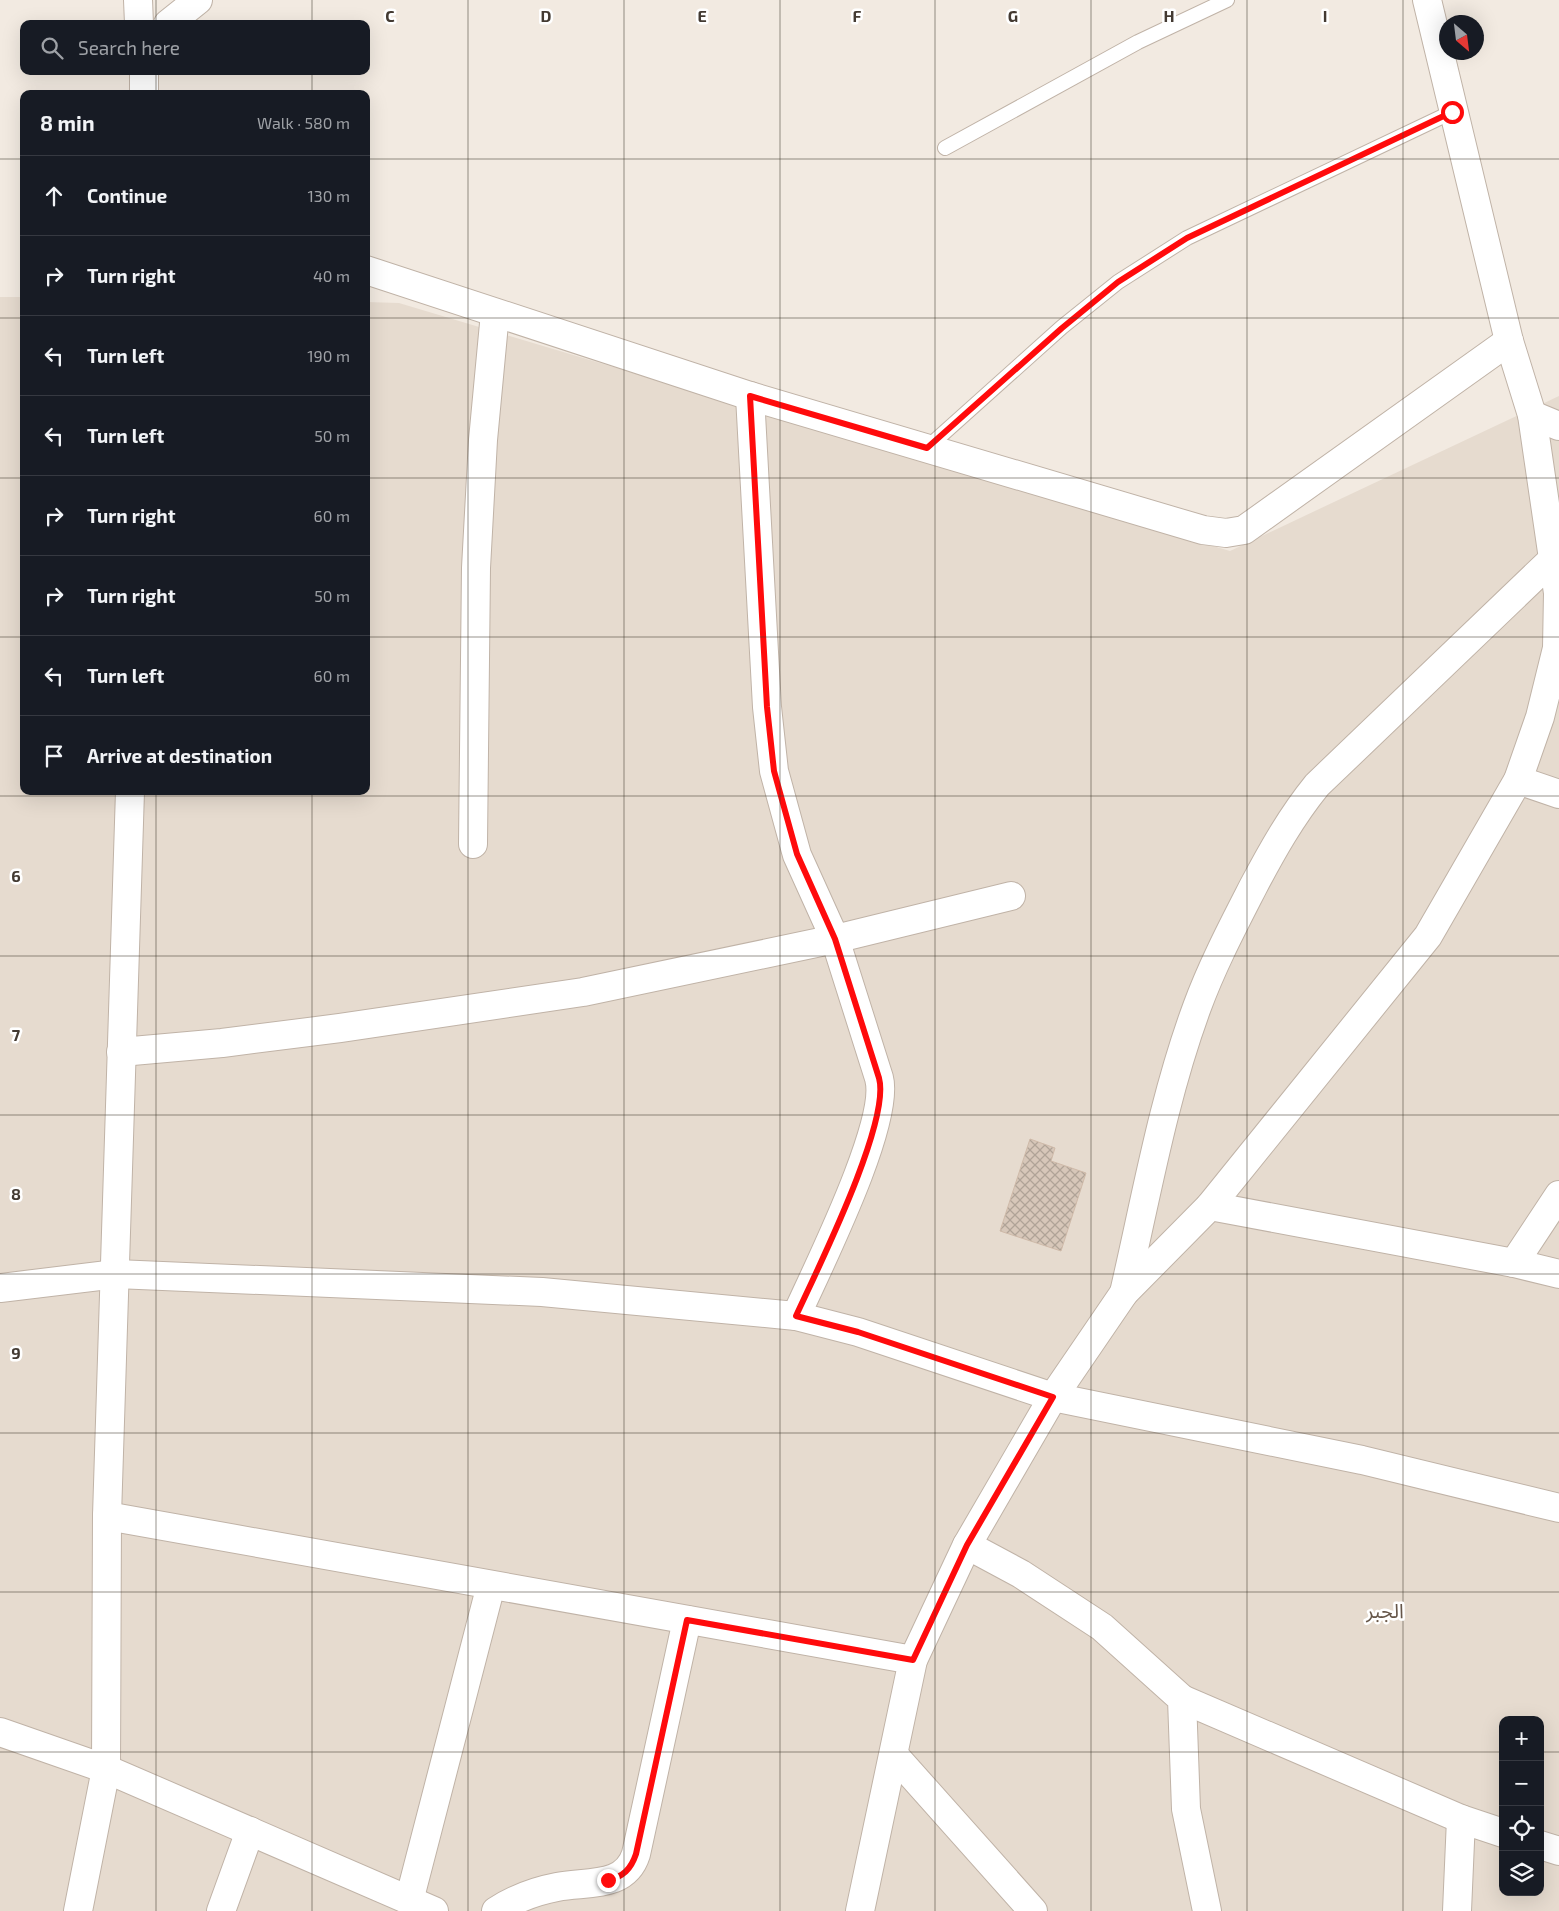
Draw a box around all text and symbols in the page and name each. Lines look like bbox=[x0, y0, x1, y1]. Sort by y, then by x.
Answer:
text: C bbox=[385, 6, 395, 25]
text: D bbox=[541, 6, 552, 25]
text: E bbox=[697, 6, 707, 25]
text: F bbox=[853, 6, 862, 25]
text: G bbox=[1008, 6, 1018, 25]
text: H bbox=[1163, 6, 1175, 25]
text: I bbox=[1323, 6, 1327, 25]
north arrow bbox=[1439, 15, 1484, 60]
search box bbox=[20, 20, 370, 75]
icon: search bbox=[38, 34, 66, 62]
text: Search here bbox=[78, 36, 180, 59]
route start bbox=[1441, 101, 1464, 124]
text: 8 min bbox=[40, 110, 95, 135]
text: Walk · 580 m bbox=[257, 113, 350, 132]
icon: ahead bbox=[40, 182, 68, 210]
text: Continue bbox=[87, 184, 167, 207]
text: 130 m bbox=[308, 186, 350, 205]
icon: right bbox=[40, 262, 68, 290]
text: Turn right bbox=[87, 264, 175, 287]
text: 40 m bbox=[313, 266, 350, 285]
icon: left bbox=[40, 342, 68, 370]
text: Turn left bbox=[87, 344, 164, 367]
text: 190 m bbox=[307, 346, 350, 365]
icon: left bbox=[40, 422, 68, 450]
text: Turn left bbox=[87, 424, 164, 447]
text: 50 m bbox=[314, 426, 350, 445]
icon: right bbox=[40, 502, 68, 530]
text: Turn right bbox=[87, 504, 175, 527]
text: 60 m bbox=[314, 506, 350, 525]
icon: right bbox=[40, 582, 68, 610]
text: Turn right bbox=[87, 584, 175, 607]
text: 50 m bbox=[314, 586, 350, 605]
icon: left bbox=[40, 662, 68, 690]
text: Turn left bbox=[87, 664, 164, 687]
text: 60 m bbox=[314, 666, 350, 685]
icon: arrive bbox=[40, 742, 68, 770]
text: Arrive at destination bbox=[87, 744, 272, 767]
text: 6 bbox=[11, 866, 21, 885]
text: 7 bbox=[12, 1025, 21, 1044]
text: 8 bbox=[11, 1184, 21, 1203]
text: 9 bbox=[11, 1343, 21, 1362]
district label: الجبر bbox=[1365, 1598, 1404, 1623]
map controls bbox=[1499, 1716, 1544, 1896]
button: + bbox=[1499, 1716, 1544, 1761]
button: − bbox=[1499, 1761, 1544, 1806]
button: locate bbox=[1499, 1806, 1544, 1851]
button: layers bbox=[1499, 1851, 1544, 1896]
route end bbox=[597, 1869, 620, 1892]

